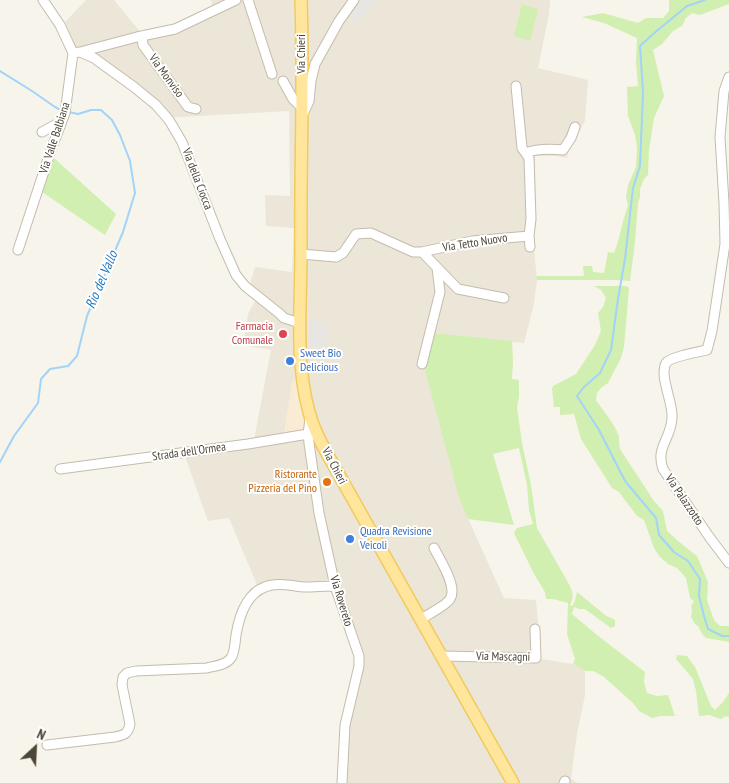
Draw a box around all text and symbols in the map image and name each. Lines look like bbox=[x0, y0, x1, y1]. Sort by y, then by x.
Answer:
street label: Via Chieri bbox=[295, 34, 309, 74]
street label: Via Monviso bbox=[145, 52, 187, 100]
street label: Via Valle Balbiana bbox=[37, 100, 73, 176]
street label: Via della Ciocca bbox=[179, 146, 215, 212]
street label: Via Tetto Nuovo bbox=[442, 231, 508, 255]
water label: Rio del Vallo bbox=[82, 249, 122, 311]
place label: Farmacia Comunale bbox=[232, 320, 273, 348]
marker: Farmacia Comunale bbox=[277, 328, 289, 340]
place label: Sweet Bio Delicious bbox=[300, 347, 341, 375]
marker: Sweet Bio Delicious bbox=[284, 355, 296, 367]
street label: Strada dell'Ormea bbox=[151, 440, 227, 464]
street label: Via Chieri bbox=[318, 445, 350, 487]
place label: Ristorante Pizzeria del Pino bbox=[248, 468, 317, 496]
street label: Via Palazzotto bbox=[662, 472, 706, 528]
marker: Ristorante Pizzeria del Pino bbox=[321, 476, 333, 488]
place label: Quadra Revisione Veicoli bbox=[360, 525, 432, 553]
marker: Quadra Revisione Veicoli bbox=[344, 533, 356, 545]
street label: Via Rovereto bbox=[326, 574, 356, 628]
street label: Via Mascagni bbox=[476, 649, 530, 665]
north arrow bbox=[10, 723, 60, 773]
text: N bbox=[34, 725, 49, 744]

